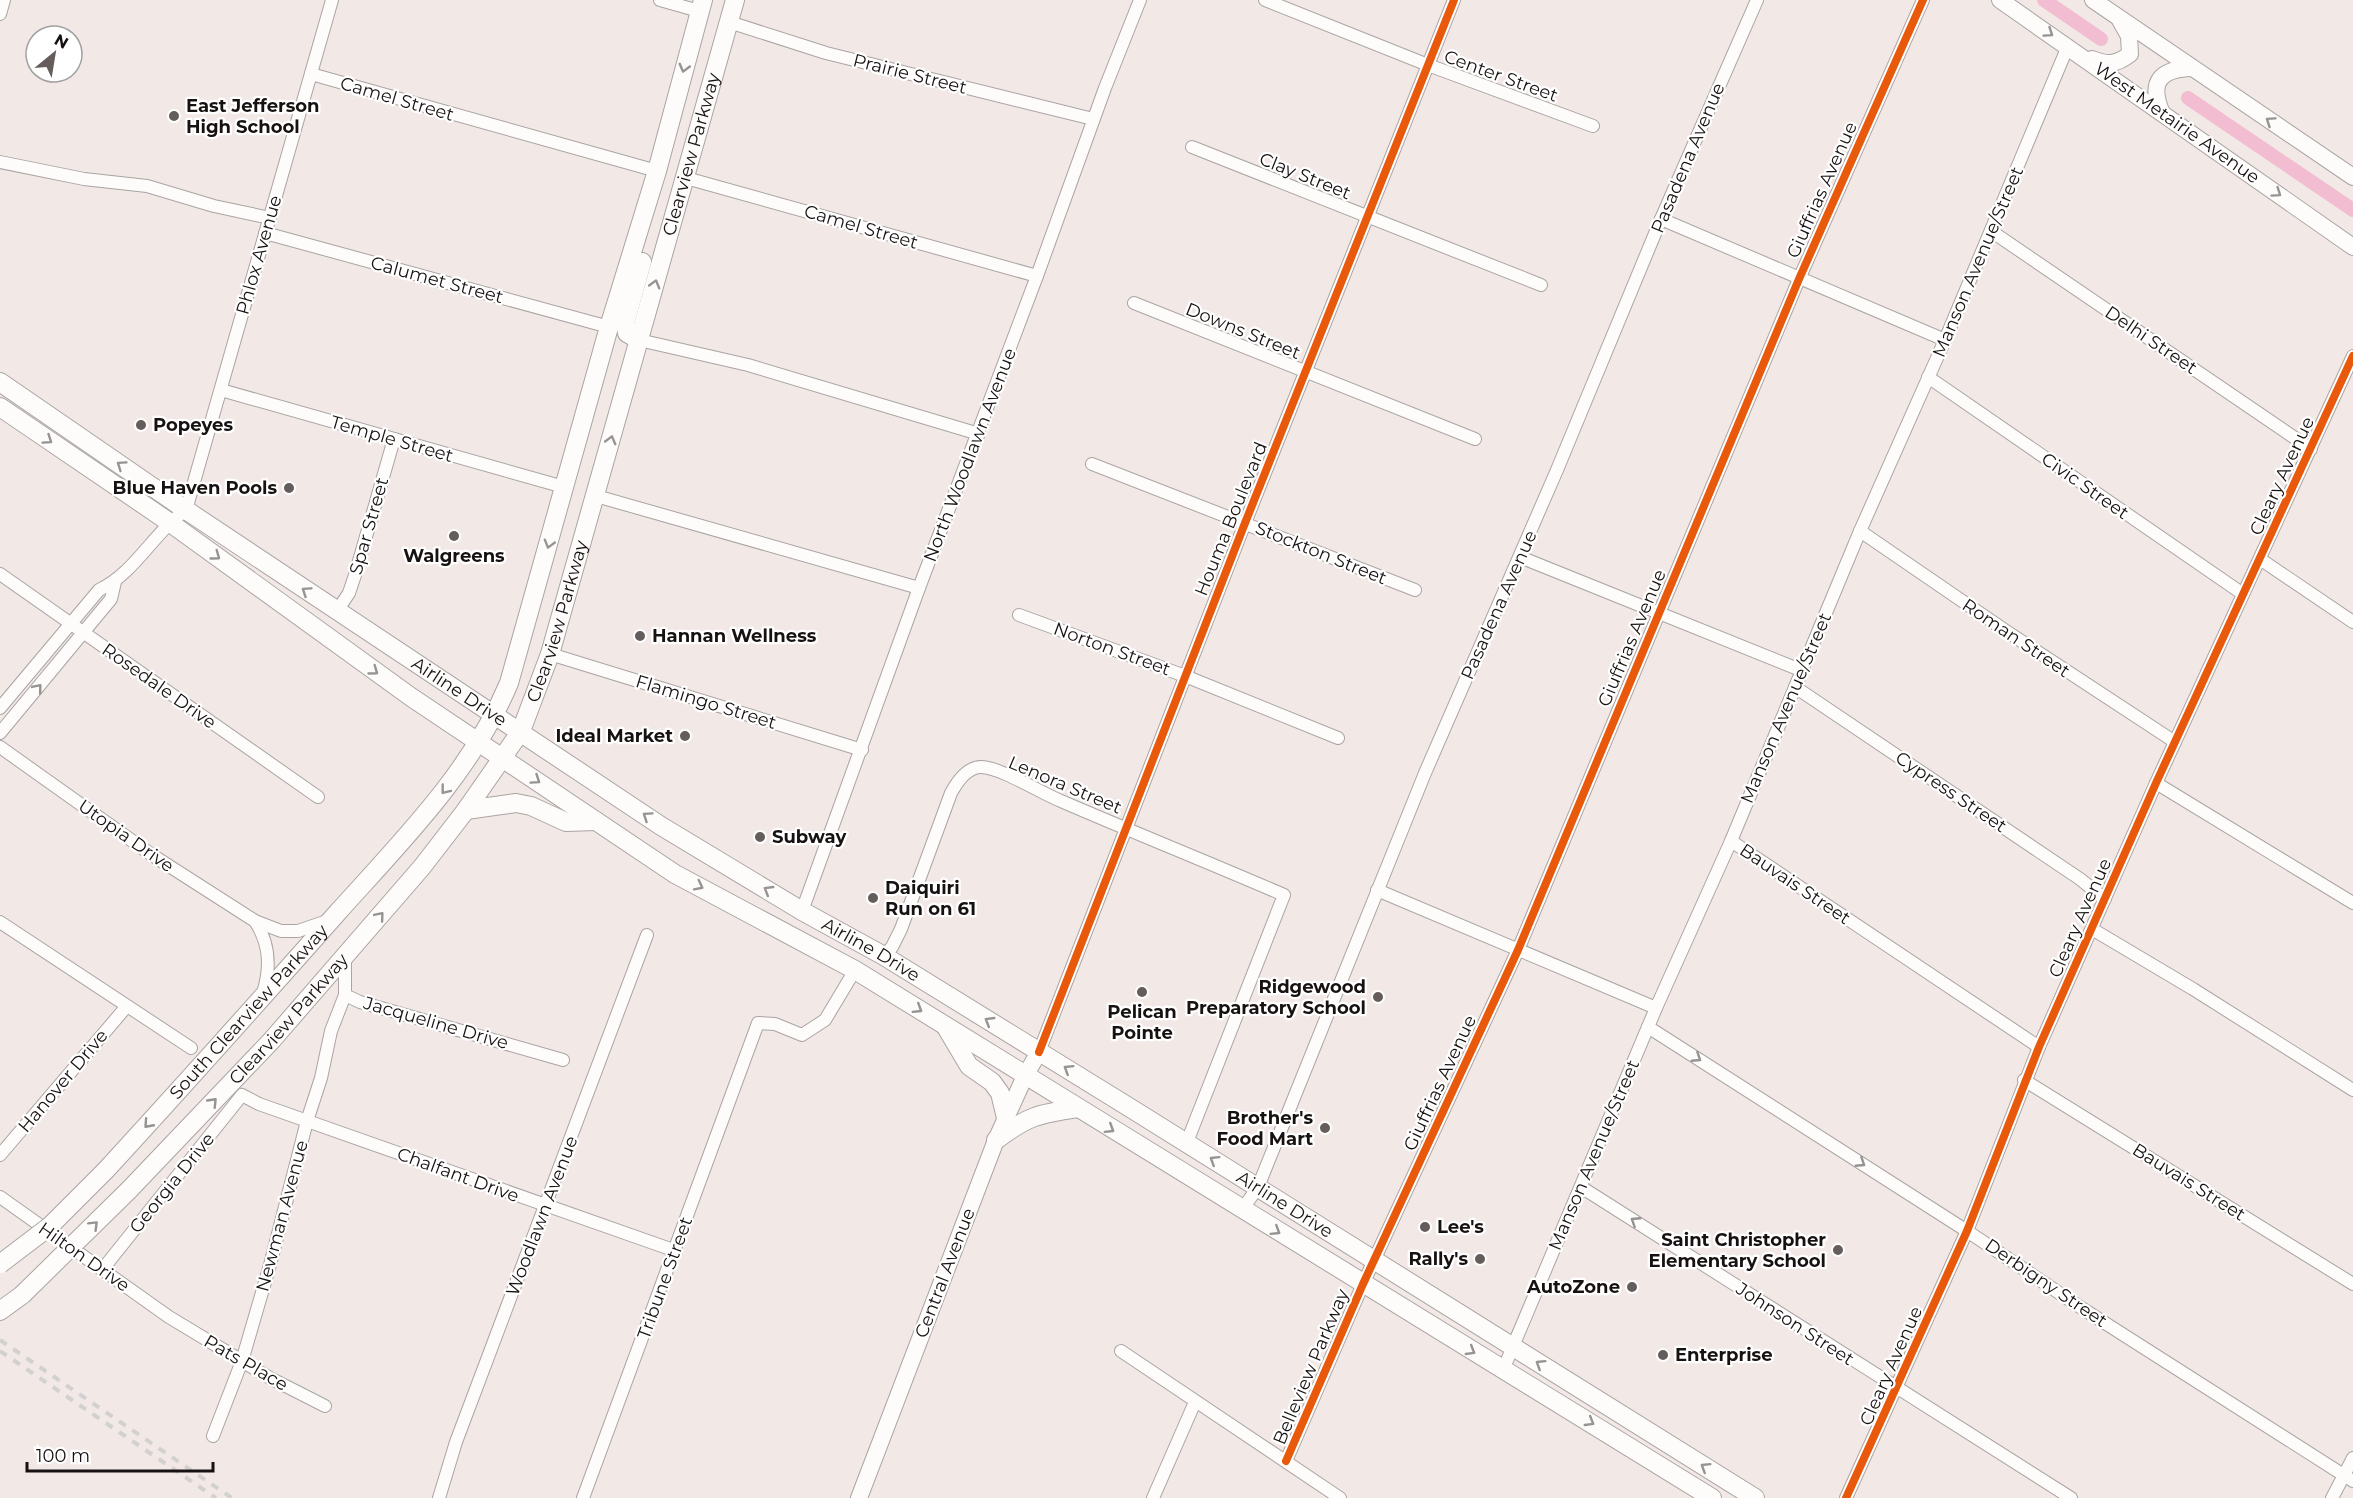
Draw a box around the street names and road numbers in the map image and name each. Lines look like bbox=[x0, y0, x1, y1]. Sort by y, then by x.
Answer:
street label: Center Street bbox=[1441, 45, 1561, 107]
street label: Prairie Street bbox=[851, 49, 969, 99]
street label: West Metairie Avenue bbox=[2090, 58, 2264, 188]
street label: Clearview Parkway bbox=[658, 70, 725, 238]
street label: Camel Street bbox=[338, 72, 456, 126]
street label: Pasadena Avenue bbox=[1646, 79, 1730, 236]
street label: Giuffrias Avenue bbox=[1782, 118, 1862, 262]
street label: Clay Street bbox=[1256, 148, 1354, 204]
street label: Manson Avenue/Street bbox=[1928, 163, 2028, 361]
street label: Phlox Avenue bbox=[231, 193, 287, 317]
street label: Camel Street bbox=[802, 200, 920, 254]
street label: Calumet Street bbox=[368, 252, 506, 308]
street label: Downs Street bbox=[1182, 298, 1304, 364]
street label: Delhi Street bbox=[2101, 301, 2201, 379]
street label: North Woodlawn Avenue bbox=[919, 345, 1021, 565]
street label: Temple Street bbox=[328, 411, 456, 467]
street label: Cleary Avenue bbox=[2245, 413, 2319, 539]
street label: Houma Boulevard bbox=[1190, 439, 1272, 599]
street label: Civic Street bbox=[2037, 448, 2133, 524]
street label: Spar Street bbox=[345, 475, 393, 577]
street label: Stockton Street bbox=[1252, 517, 1390, 589]
street label: Pasadena Avenue bbox=[1456, 527, 1542, 683]
street label: Clearview Parkway bbox=[522, 538, 593, 706]
street label: Giuffrias Avenue bbox=[1593, 566, 1671, 710]
street label: Roman Street bbox=[1958, 594, 2074, 682]
street label: Manson Avenue/Street bbox=[1736, 609, 1836, 807]
street label: Norton Street bbox=[1050, 618, 1174, 680]
street label: Rosedale Drive bbox=[98, 638, 220, 734]
street label: Airline Drive bbox=[408, 652, 511, 731]
street label: Flamingo Street bbox=[633, 670, 779, 734]
street label: Cypress Street bbox=[1891, 747, 2011, 837]
street label: Lenora Street bbox=[1005, 751, 1125, 819]
street label: Utopia Drive bbox=[74, 795, 178, 877]
street label: Bauvais Street bbox=[1735, 839, 1855, 929]
street label: Cleary Avenue bbox=[2044, 855, 2116, 981]
street label: Airline Drive bbox=[818, 913, 924, 987]
street label: South Clearview Parkway bbox=[165, 920, 333, 1104]
street label: Clearview Parkway bbox=[224, 949, 352, 1089]
street label: Jacqueline Drive bbox=[360, 992, 511, 1054]
street label: Giuffrias Avenue bbox=[1399, 1012, 1481, 1154]
street label: Hanover Drive bbox=[13, 1025, 113, 1137]
street label: Manson Avenue/Street bbox=[1544, 1056, 1644, 1254]
street label: Georgia Drive bbox=[125, 1128, 219, 1238]
street label: Woodlawn Avenue bbox=[501, 1133, 583, 1299]
street label: Newman Avenue bbox=[251, 1138, 313, 1294]
street label: Bauvais Street bbox=[2128, 1138, 2250, 1226]
street label: Chalfant Drive bbox=[394, 1143, 522, 1207]
street label: Airline Drive bbox=[1233, 1166, 1337, 1243]
street label: Central Avenue bbox=[910, 1205, 980, 1341]
street label: Tribune Street bbox=[633, 1214, 697, 1342]
street label: Hilton Drive bbox=[34, 1217, 134, 1297]
street label: Derbigny Street bbox=[1981, 1234, 2111, 1332]
street label: Johnson Street bbox=[1731, 1277, 1858, 1370]
street label: Belleview Parkway bbox=[1268, 1286, 1354, 1448]
street label: Cleary Avenue bbox=[1855, 1303, 1927, 1429]
street label: Pats Place bbox=[200, 1330, 292, 1396]

